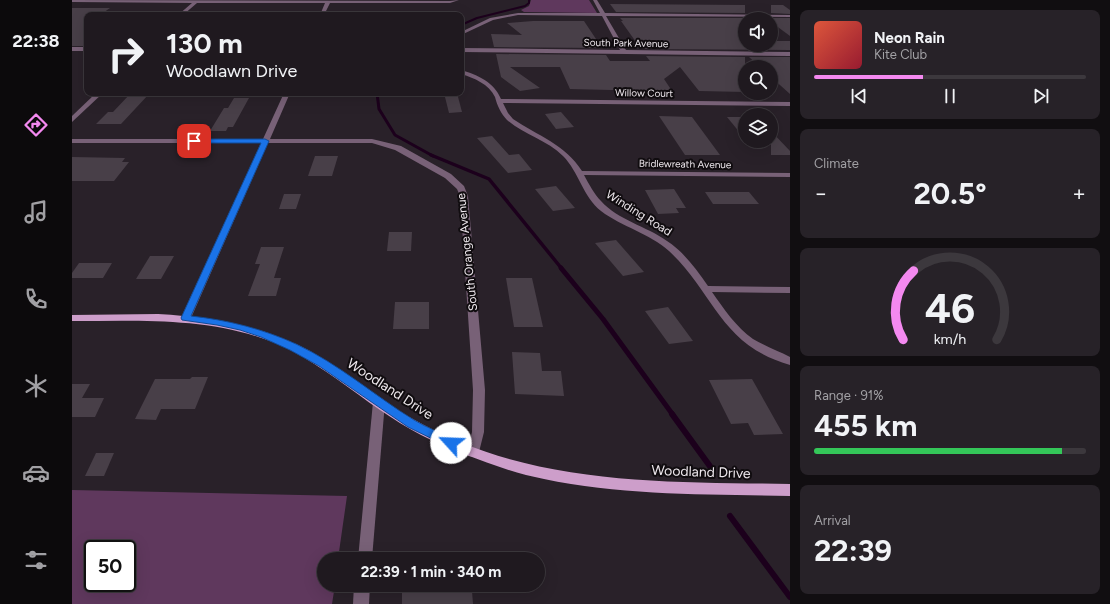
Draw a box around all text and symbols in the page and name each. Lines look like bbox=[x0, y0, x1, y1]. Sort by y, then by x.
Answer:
map controls bbox=[738, 12, 778, 148]
button: sound bbox=[738, 12, 778, 52]
text: 130 m bbox=[166, 26, 243, 60]
icon: right bbox=[100, 28, 152, 80]
text: Neon Rain bbox=[874, 29, 945, 47]
text: 22:38 bbox=[12, 30, 60, 52]
street label: South Park Avenue bbox=[584, 36, 669, 50]
text: Kite Club bbox=[874, 47, 927, 62]
text: Woodlawn Drive bbox=[166, 60, 297, 82]
button: search bbox=[738, 60, 778, 100]
icon: previous bbox=[848, 85, 870, 107]
icon: pause bbox=[939, 85, 961, 107]
icon: next bbox=[1030, 85, 1052, 107]
street label: Willow Court bbox=[615, 86, 673, 100]
button: layers bbox=[738, 108, 778, 148]
icon: directions bbox=[22, 111, 50, 139]
pin bbox=[177, 124, 211, 158]
icon: arrive bbox=[183, 130, 205, 152]
text: Climate bbox=[814, 156, 859, 171]
street label: Bridlewreath Avenue bbox=[639, 157, 732, 171]
text: 20.5° bbox=[913, 175, 987, 212]
text: − bbox=[814, 180, 828, 207]
text: + bbox=[1072, 180, 1086, 207]
street label: Winding Road bbox=[603, 187, 675, 239]
street label: South Orange Avenue bbox=[454, 192, 480, 312]
icon: music bbox=[22, 198, 50, 226]
text: 46 bbox=[925, 283, 975, 333]
icon: phone bbox=[22, 285, 50, 313]
text: km/h bbox=[934, 330, 966, 348]
street label: Woodland Drive bbox=[344, 355, 437, 423]
icon: climate bbox=[22, 372, 50, 400]
text: Range · 91% bbox=[814, 388, 883, 403]
text: 455 km bbox=[814, 407, 917, 444]
position arrow bbox=[430, 422, 472, 464]
icon: car bbox=[22, 459, 50, 487]
street label: Woodland Drive bbox=[651, 462, 751, 482]
text: Arrival bbox=[814, 513, 851, 528]
text: 22:39 bbox=[814, 532, 892, 569]
speed limit sign: 50 bbox=[84, 540, 136, 592]
icon: filters bbox=[22, 546, 50, 574]
text: 22:39 · 1 min · 340 m bbox=[361, 563, 501, 581]

